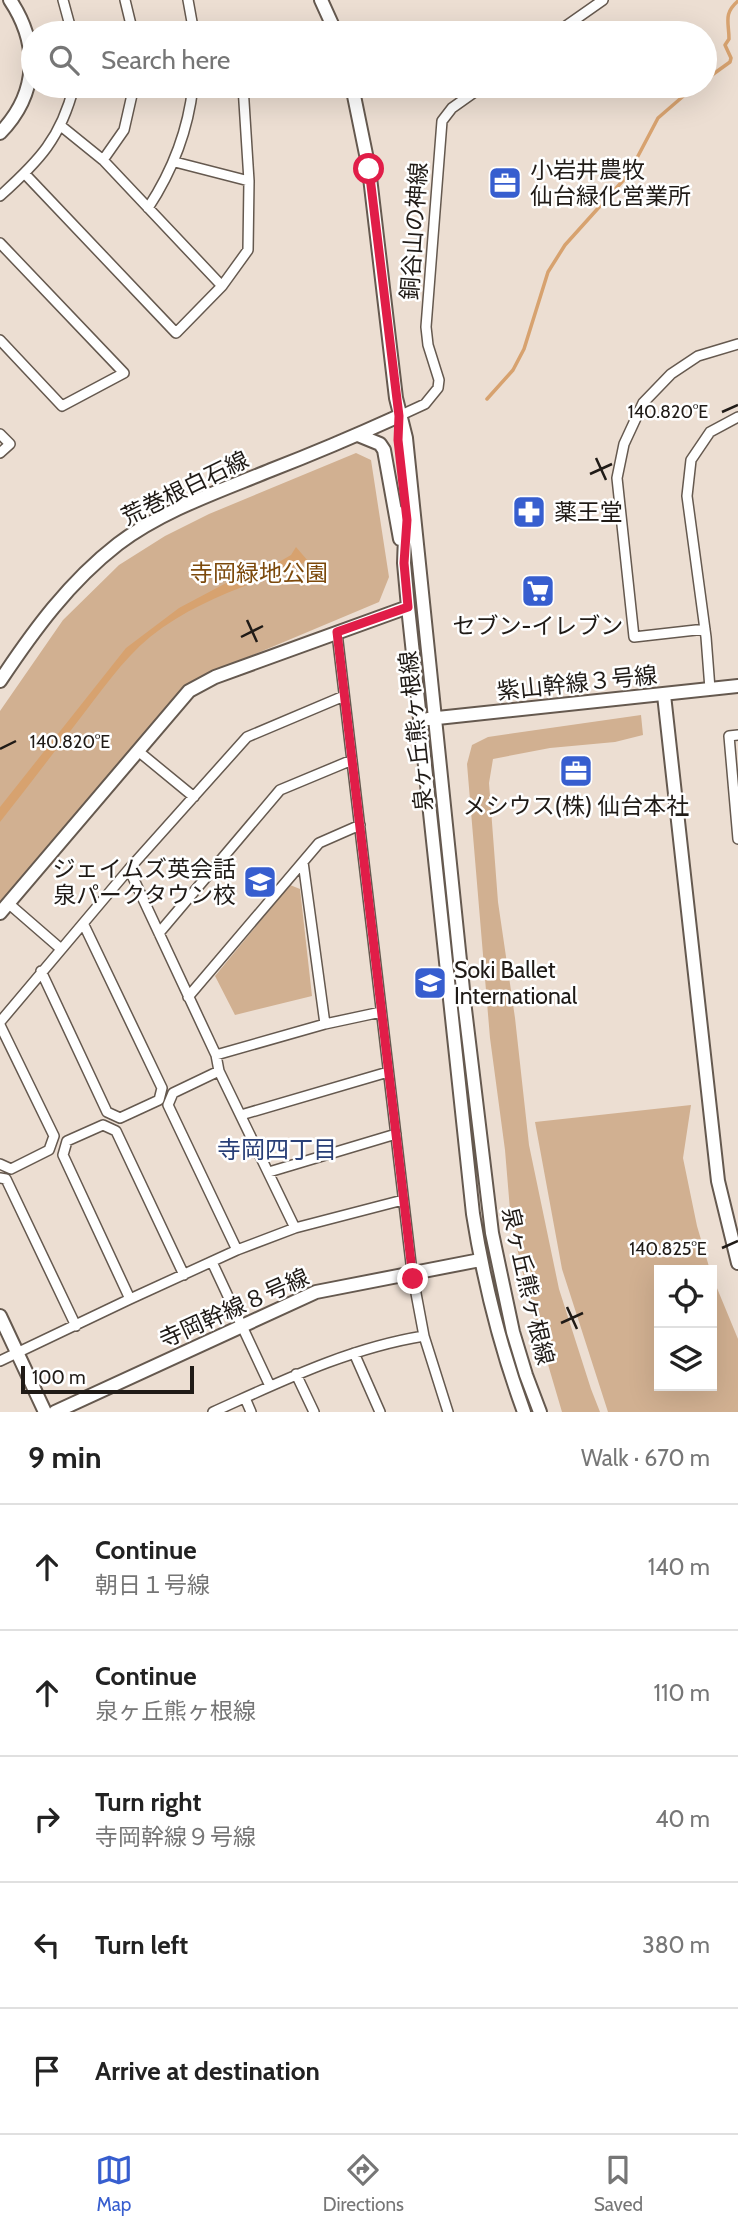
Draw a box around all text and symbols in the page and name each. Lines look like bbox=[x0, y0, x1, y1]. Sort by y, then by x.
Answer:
search box bbox=[21, 21, 717, 98]
icon: search bbox=[45, 41, 83, 79]
text: Search here bbox=[101, 44, 230, 76]
route start bbox=[353, 153, 384, 184]
place label: 小岩井農牧 仙台緑化営業所 bbox=[530, 156, 691, 210]
street label: 銅谷山の神線 bbox=[395, 161, 433, 301]
office icon: 小岩井農牧 仙台緑化営業所 bbox=[486, 164, 524, 202]
text: 140.820°E bbox=[628, 401, 708, 423]
street label: 荒巻根白石線 bbox=[117, 445, 253, 531]
pharmacy icon: 薬王堂 bbox=[510, 493, 548, 531]
place label: 薬王堂 bbox=[554, 498, 623, 526]
park label: 寺岡緑地公園 bbox=[190, 559, 328, 587]
supermarket icon: セブン-イレブン bbox=[519, 572, 557, 610]
place label: セブン-イレブン bbox=[453, 612, 623, 640]
street label: 泉ヶ丘熊ヶ根線 bbox=[394, 649, 438, 813]
street label: 紫山幹線３号線 bbox=[495, 661, 659, 705]
text: 140.820°E bbox=[30, 731, 110, 753]
office icon: メシウス(株) 仙台本社 bbox=[557, 752, 595, 790]
place label: メシウス(株) 仙台本社 bbox=[463, 792, 689, 820]
place label: ジェイムズ英会話 泉パークタウン校 bbox=[52, 855, 236, 909]
school or university icon: ジェイムズ英会話 泉パークタウン校 bbox=[241, 863, 279, 901]
place label: Soki Ballet International bbox=[454, 956, 578, 1010]
school or university icon: Soki Ballet International bbox=[411, 964, 449, 1002]
district label: 寺岡四丁目 bbox=[217, 1135, 337, 1164]
street label: 泉ヶ丘熊ヶ根線 bbox=[496, 1204, 560, 1368]
text: 140.825°E bbox=[629, 1238, 707, 1260]
street label: 寺岡幹線８号線 bbox=[155, 1262, 313, 1354]
route end bbox=[397, 1263, 428, 1294]
map controls bbox=[654, 1265, 717, 1391]
button: locate bbox=[654, 1265, 717, 1328]
button: layers bbox=[654, 1328, 717, 1391]
scale bar bbox=[21, 1363, 194, 1395]
text: 100 m bbox=[32, 1366, 86, 1389]
text: 9 min bbox=[28, 1439, 101, 1476]
text: Walk · 670 m bbox=[581, 1444, 710, 1472]
text: Continue bbox=[95, 1534, 197, 1566]
icon: ahead bbox=[28, 1548, 66, 1586]
text: 140 m bbox=[648, 1553, 710, 1581]
text: 朝日１号線 bbox=[95, 1571, 210, 1599]
text: Continue bbox=[95, 1660, 197, 1692]
icon: ahead bbox=[28, 1674, 66, 1712]
text: 110 m bbox=[654, 1679, 710, 1707]
text: 泉ヶ丘熊ヶ根線 bbox=[95, 1697, 256, 1725]
text: Turn right bbox=[95, 1786, 201, 1818]
icon: right bbox=[28, 1800, 66, 1838]
text: 40 m bbox=[655, 1805, 710, 1833]
text: 寺岡幹線９号線 bbox=[95, 1823, 256, 1851]
icon: left bbox=[28, 1926, 66, 1964]
text: Turn left bbox=[95, 1929, 188, 1961]
text: 380 m bbox=[642, 1931, 710, 1959]
icon: arrive bbox=[28, 2052, 66, 2090]
text: Arrive at destination bbox=[95, 2055, 320, 2087]
tab: Map bbox=[95, 2151, 133, 2216]
tab: Directions bbox=[323, 2151, 404, 2216]
tab: Saved bbox=[594, 2151, 643, 2216]

